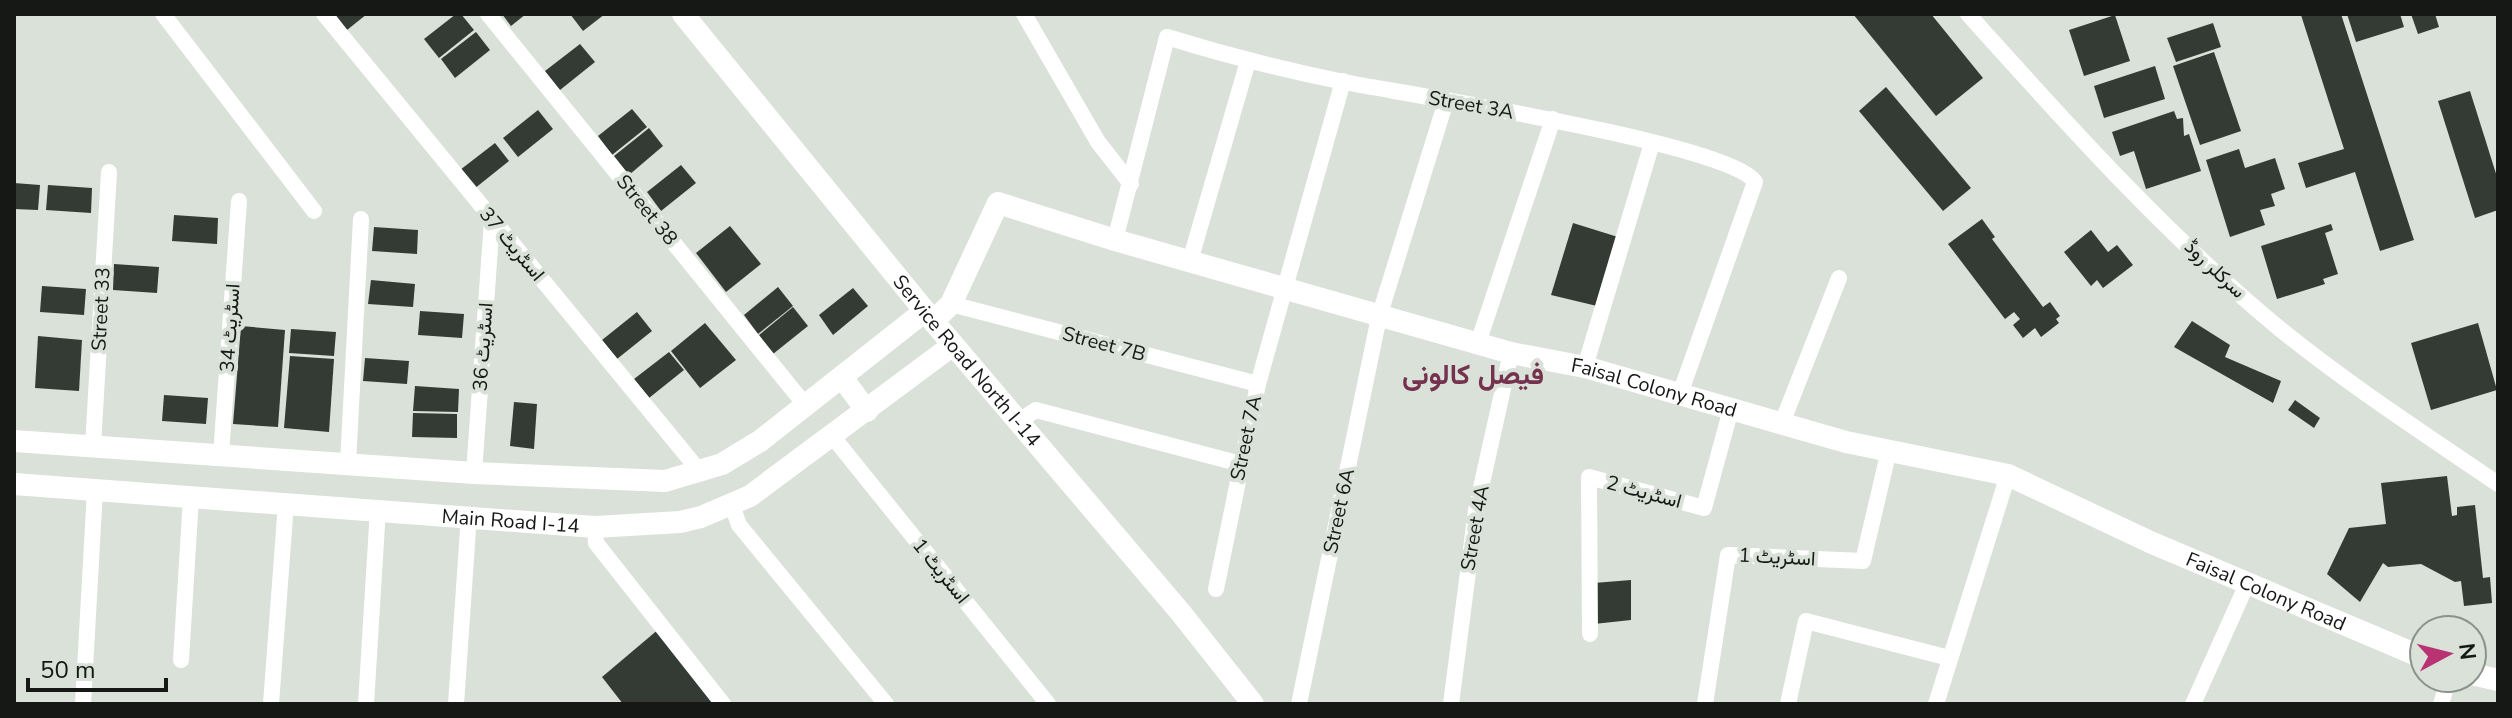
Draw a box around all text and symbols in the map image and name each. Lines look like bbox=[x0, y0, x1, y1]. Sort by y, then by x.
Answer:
street label: Street 3A bbox=[1426, 84, 1516, 126]
street label: Street 38 bbox=[610, 169, 684, 251]
street label: اسٹریٹ 37 bbox=[473, 201, 551, 287]
street label: سرکلر روڈ bbox=[2178, 234, 2252, 304]
street label: Street 33 bbox=[85, 266, 117, 352]
street label: Service Road North I-14 bbox=[887, 269, 1047, 452]
street label: اسٹریٹ 34 bbox=[213, 283, 247, 373]
street label: اسٹریٹ 36 bbox=[466, 302, 500, 392]
street label: Street 7B bbox=[1059, 320, 1149, 368]
street label: Faisal Colony Road bbox=[1569, 351, 1740, 424]
district label: فیصل کالونی bbox=[1402, 356, 1544, 394]
street label: Street 7A bbox=[1224, 393, 1268, 483]
street label: Street 6A bbox=[1317, 466, 1361, 556]
street label: اسٹریٹ 2 bbox=[1603, 469, 1685, 515]
street label: Street 4A bbox=[1454, 483, 1496, 573]
street label: Main Road I-14 bbox=[441, 502, 581, 539]
street label: اسٹریٹ 1 bbox=[906, 533, 976, 609]
street label: اسٹریٹ 1 bbox=[1738, 542, 1816, 572]
street label: Faisal Colony Road bbox=[2182, 545, 2350, 637]
north arrow bbox=[2408, 614, 2488, 694]
scale bar bbox=[28, 642, 166, 692]
text: N bbox=[2451, 642, 2483, 662]
text: 50 m bbox=[40, 654, 96, 686]

